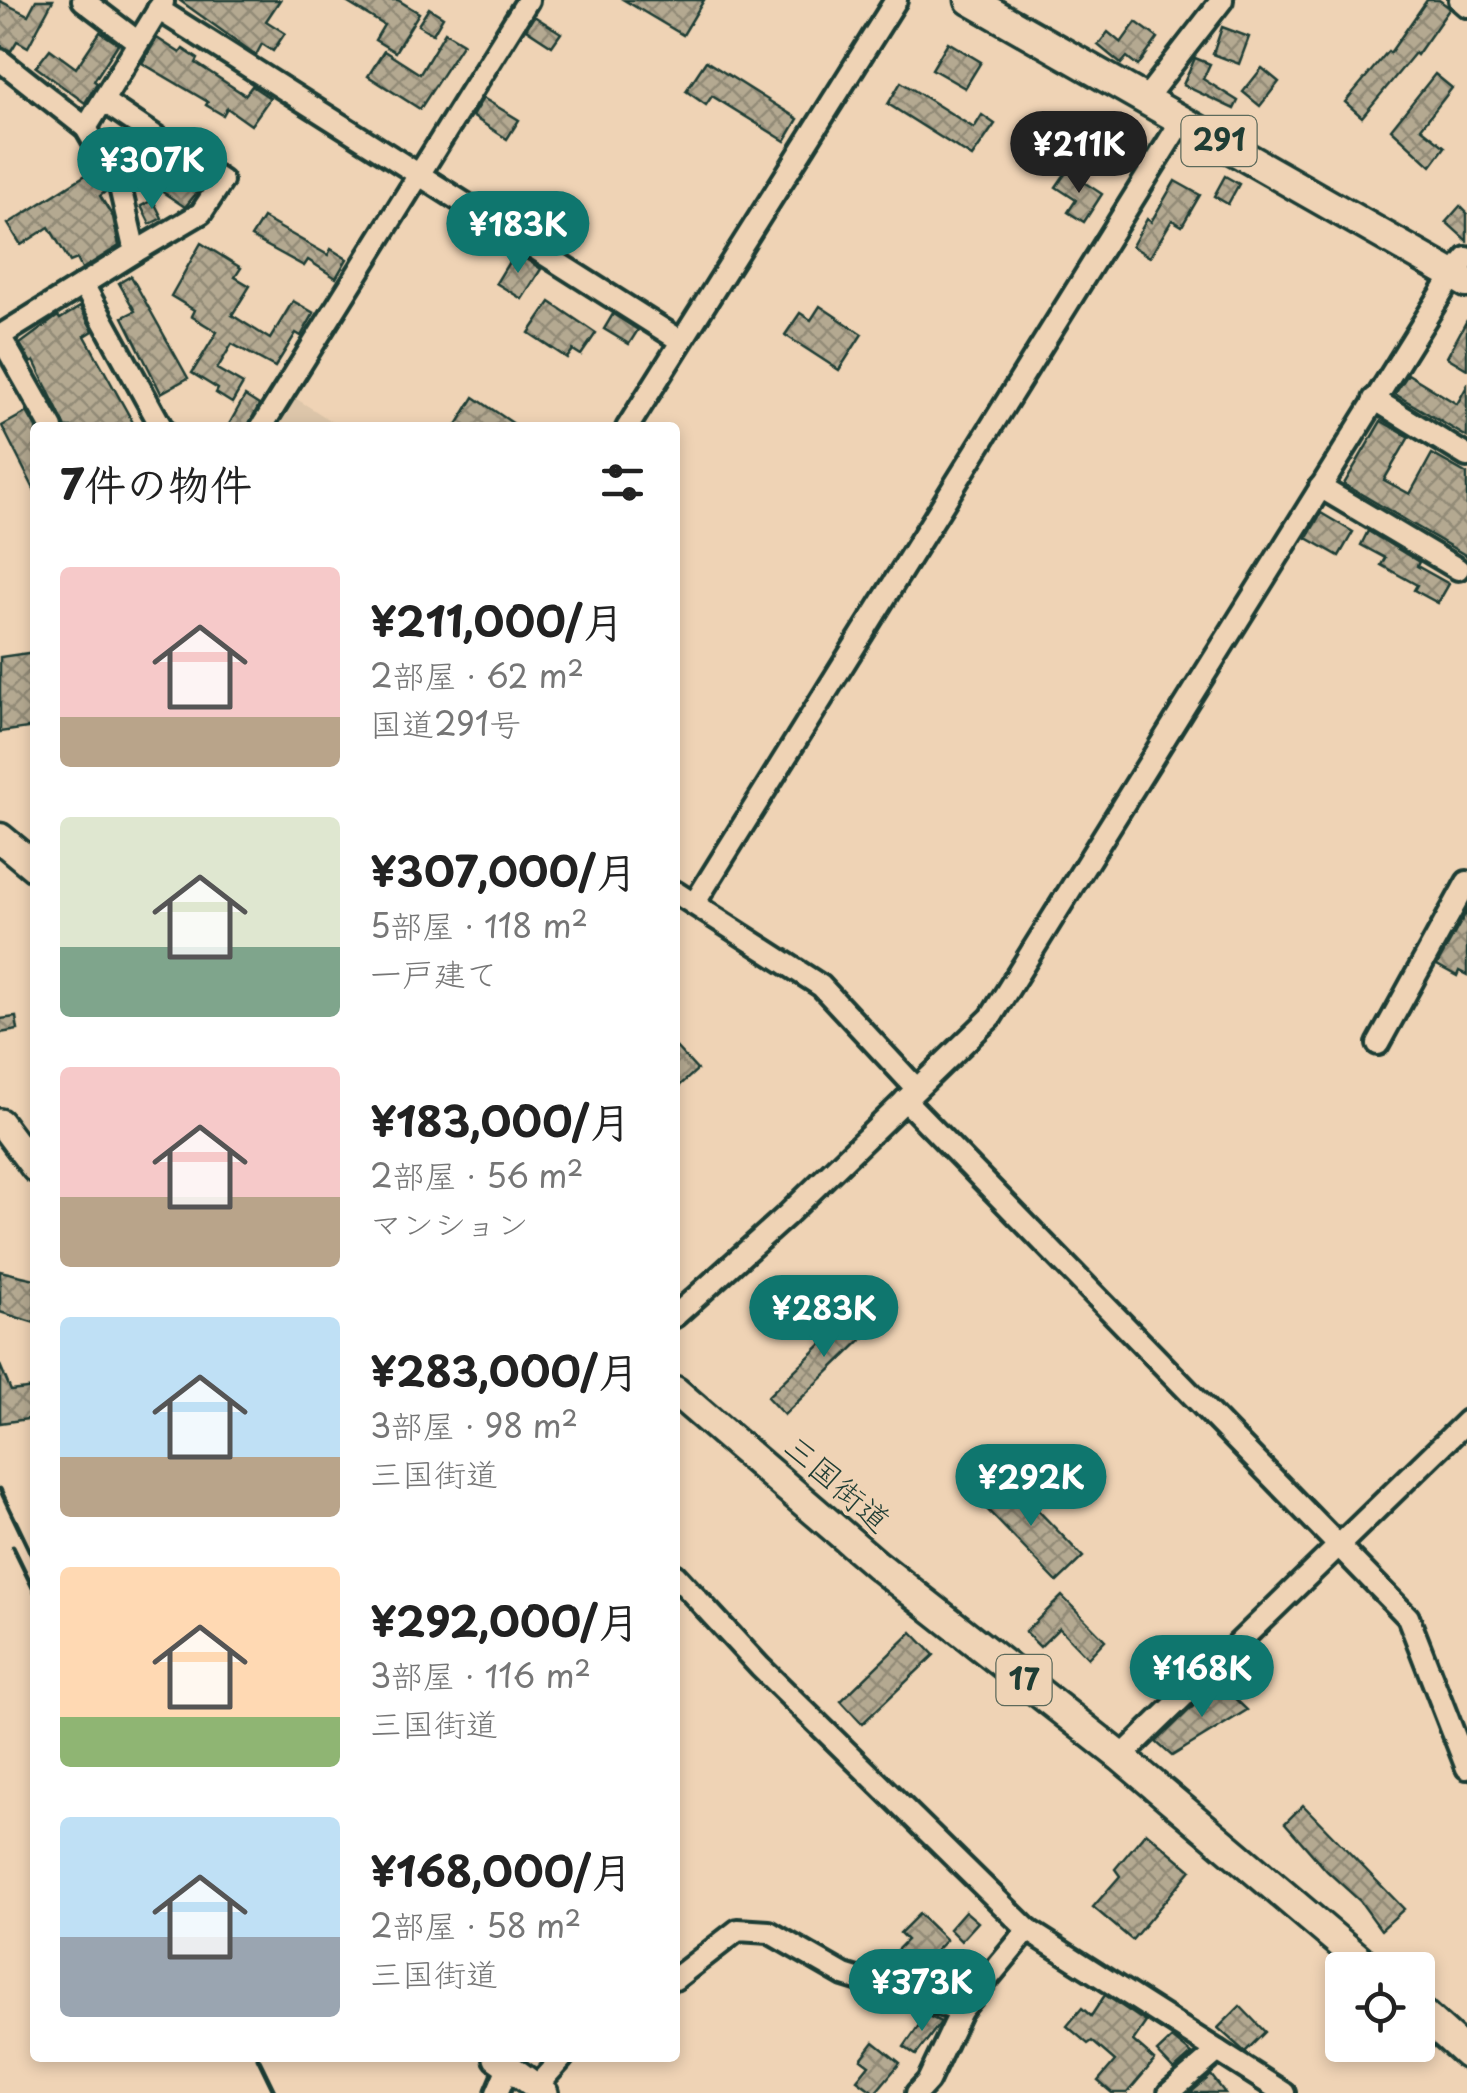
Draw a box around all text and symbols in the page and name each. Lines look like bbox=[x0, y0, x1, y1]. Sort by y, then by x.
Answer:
pin: ¥211K bbox=[1009, 111, 1149, 196]
road number: 291 bbox=[1182, 116, 1256, 166]
text: ¥211K bbox=[1032, 119, 1126, 167]
pin: ¥307K bbox=[82, 127, 222, 212]
text: ¥307K bbox=[99, 135, 205, 183]
pin: ¥183K bbox=[448, 191, 588, 276]
text: ¥183K bbox=[468, 199, 568, 247]
text: 7件の物件 bbox=[60, 451, 252, 514]
icon: filters bbox=[595, 455, 650, 510]
text: ¥211,000/月 bbox=[370, 588, 624, 651]
icon: home bbox=[140, 607, 260, 727]
text: 2部屋 · 62 m² bbox=[370, 651, 584, 699]
text: 国道291号 bbox=[370, 699, 521, 747]
text: ¥307,000/月 bbox=[370, 838, 638, 901]
icon: home bbox=[140, 857, 260, 977]
text: 5部屋 · 118 m² bbox=[370, 901, 588, 949]
text: 一戸建て bbox=[370, 949, 498, 997]
text: ¥183,000/月 bbox=[370, 1088, 631, 1151]
icon: home bbox=[140, 1107, 260, 1227]
text: 2部屋 · 56 m² bbox=[370, 1151, 584, 1199]
text: マンション bbox=[370, 1199, 529, 1247]
pin: ¥283K bbox=[754, 1275, 894, 1360]
text: ¥283K bbox=[771, 1283, 877, 1331]
text: ¥283,000/月 bbox=[370, 1338, 640, 1401]
icon: home bbox=[140, 1357, 260, 1477]
text: 3部屋 · 98 m² bbox=[370, 1401, 578, 1449]
street label: 三国街道 bbox=[774, 1422, 902, 1543]
pin: ¥292K bbox=[961, 1444, 1101, 1529]
text: 三国街道 bbox=[370, 1449, 498, 1497]
text: ¥292K bbox=[977, 1452, 1085, 1500]
text: ¥292,000/月 bbox=[370, 1588, 640, 1651]
icon: home bbox=[140, 1607, 260, 1727]
pin: ¥168K bbox=[1132, 1635, 1272, 1720]
text: ¥168K bbox=[1152, 1643, 1252, 1691]
text: 3部屋 · 116 m² bbox=[370, 1651, 591, 1699]
road number: 17 bbox=[996, 1655, 1052, 1705]
text: 三国街道 bbox=[370, 1699, 498, 1747]
text: ¥168,000/月 bbox=[370, 1838, 633, 1901]
icon: home bbox=[140, 1857, 260, 1977]
text: 2部屋 · 58 m² bbox=[370, 1901, 581, 1949]
text: 三国街道 bbox=[370, 1949, 498, 1997]
pin: ¥373K bbox=[852, 1949, 992, 2034]
map controls bbox=[1325, 1952, 1435, 2062]
button: locate bbox=[1325, 1952, 1435, 2062]
text: ¥373K bbox=[871, 1957, 973, 2005]

